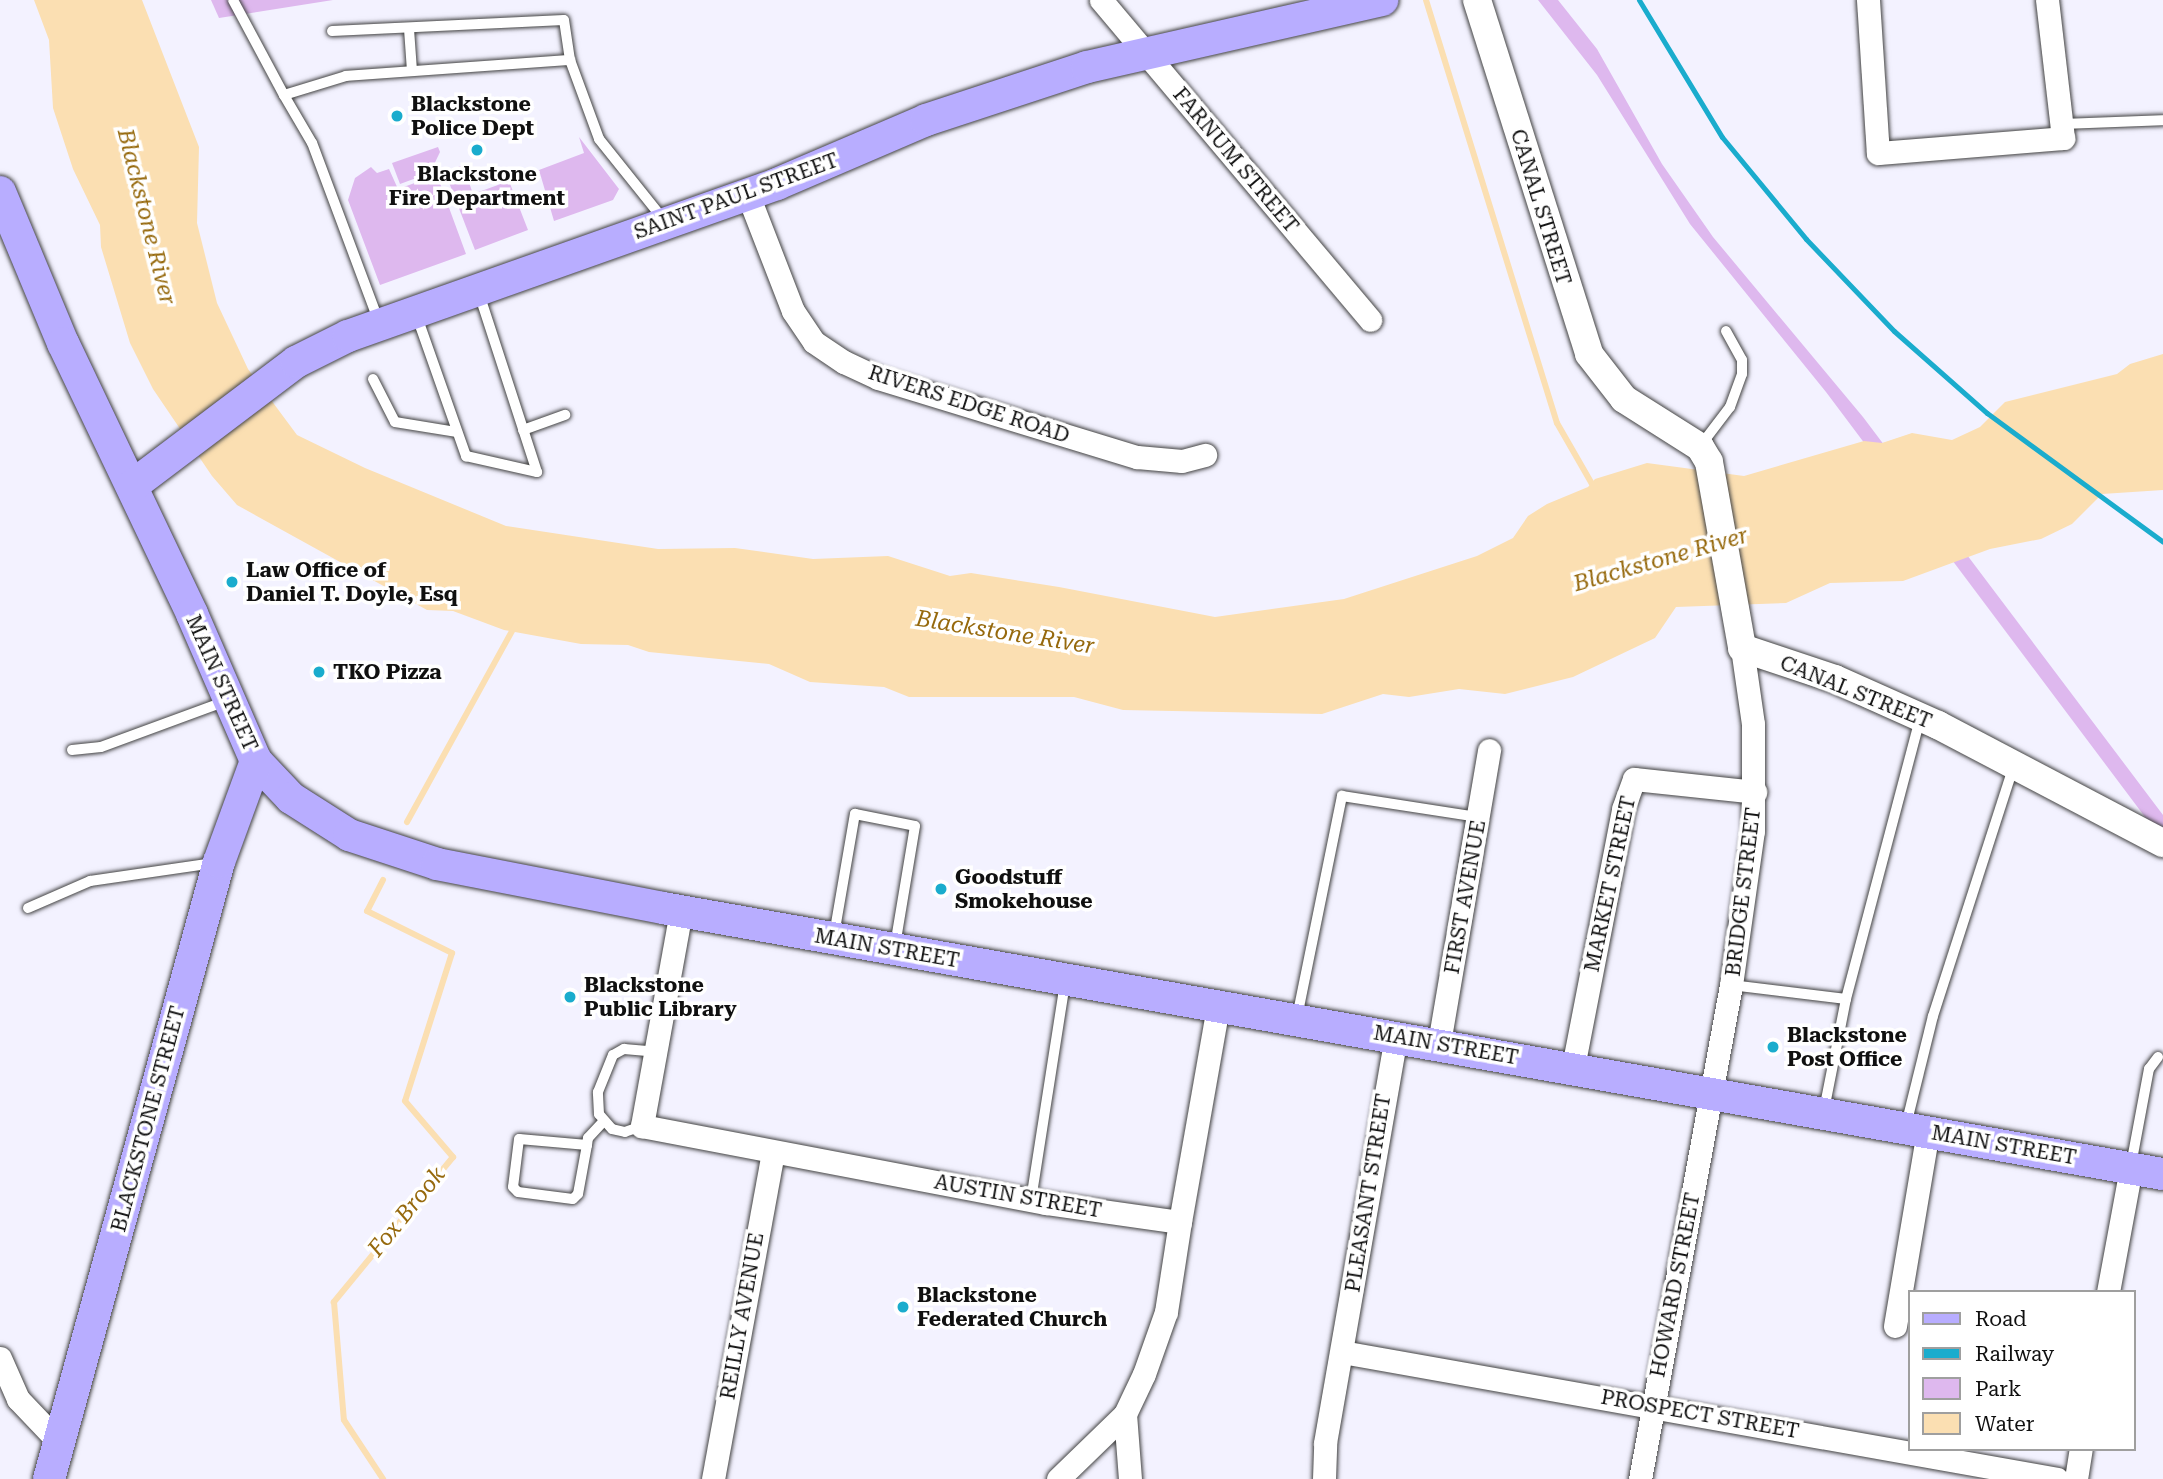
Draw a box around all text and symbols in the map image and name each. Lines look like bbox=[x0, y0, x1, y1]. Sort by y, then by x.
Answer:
street label: FARNUM STREET bbox=[1168, 82, 1304, 238]
place label: Blackstone Police Dept bbox=[411, 91, 534, 141]
marker: Blackstone Police Dept bbox=[389, 108, 405, 124]
water label: Blackstone River bbox=[111, 126, 181, 308]
street label: CANAL STREET bbox=[1505, 126, 1577, 288]
marker: Blackstone Fire Department bbox=[469, 142, 485, 158]
street label: SAINT PAUL STREET bbox=[630, 147, 842, 245]
place label: Blackstone Fire Department bbox=[389, 161, 565, 211]
street label: RIVERS EDGE ROAD bbox=[865, 360, 1073, 448]
water label: Blackstone River bbox=[1570, 522, 1752, 598]
place label: Law Office of Daniel T. Doyle, Esq bbox=[246, 557, 458, 607]
marker: Law Office of Daniel T. Doyle, Esq bbox=[224, 574, 240, 590]
water label: Blackstone River bbox=[914, 605, 1096, 661]
street label: MAIN STREET bbox=[181, 611, 263, 755]
street label: CANAL STREET bbox=[1776, 650, 1936, 734]
place label: TKO Pizza bbox=[333, 659, 442, 685]
marker: TKO Pizza bbox=[311, 664, 327, 680]
street label: MARKET STREET bbox=[1579, 794, 1641, 974]
street label: BRIDGE STREET bbox=[1720, 806, 1766, 978]
street label: FIRST AVENUE bbox=[1439, 818, 1491, 976]
place label: Goodstuff Smokehouse bbox=[955, 864, 1093, 914]
marker: Goodstuff Smokehouse bbox=[933, 881, 949, 897]
street label: MAIN STREET bbox=[813, 923, 961, 973]
place label: Blackstone Public Library bbox=[584, 972, 737, 1022]
marker: Blackstone Public Library bbox=[562, 989, 578, 1005]
street label: BLACKSTONE STREET bbox=[106, 1003, 190, 1235]
street label: MAIN STREET bbox=[1372, 1020, 1520, 1070]
place label: Blackstone Post Office bbox=[1787, 1022, 1907, 1072]
marker: Blackstone Post Office bbox=[1765, 1039, 1781, 1055]
street label: PLEASANT STREET bbox=[1340, 1092, 1396, 1294]
street label: MAIN STREET bbox=[1930, 1120, 2078, 1170]
water label: Fox Brook bbox=[362, 1162, 452, 1262]
street label: AUSTIN STREET bbox=[932, 1169, 1104, 1223]
street label: HOWARD STREET bbox=[1645, 1191, 1705, 1379]
street label: REILLY AVENUE bbox=[715, 1230, 769, 1402]
place label: Blackstone Federated Church bbox=[917, 1282, 1107, 1332]
legend bbox=[1908, 1290, 2135, 1451]
marker: Blackstone Federated Church bbox=[895, 1299, 911, 1315]
text: Road bbox=[1975, 1307, 2027, 1331]
text: Railway bbox=[1975, 1342, 2054, 1366]
text: Park bbox=[1975, 1377, 2021, 1401]
street label: PROSPECT STREET bbox=[1599, 1384, 1801, 1444]
text: Water bbox=[1975, 1412, 2034, 1436]

